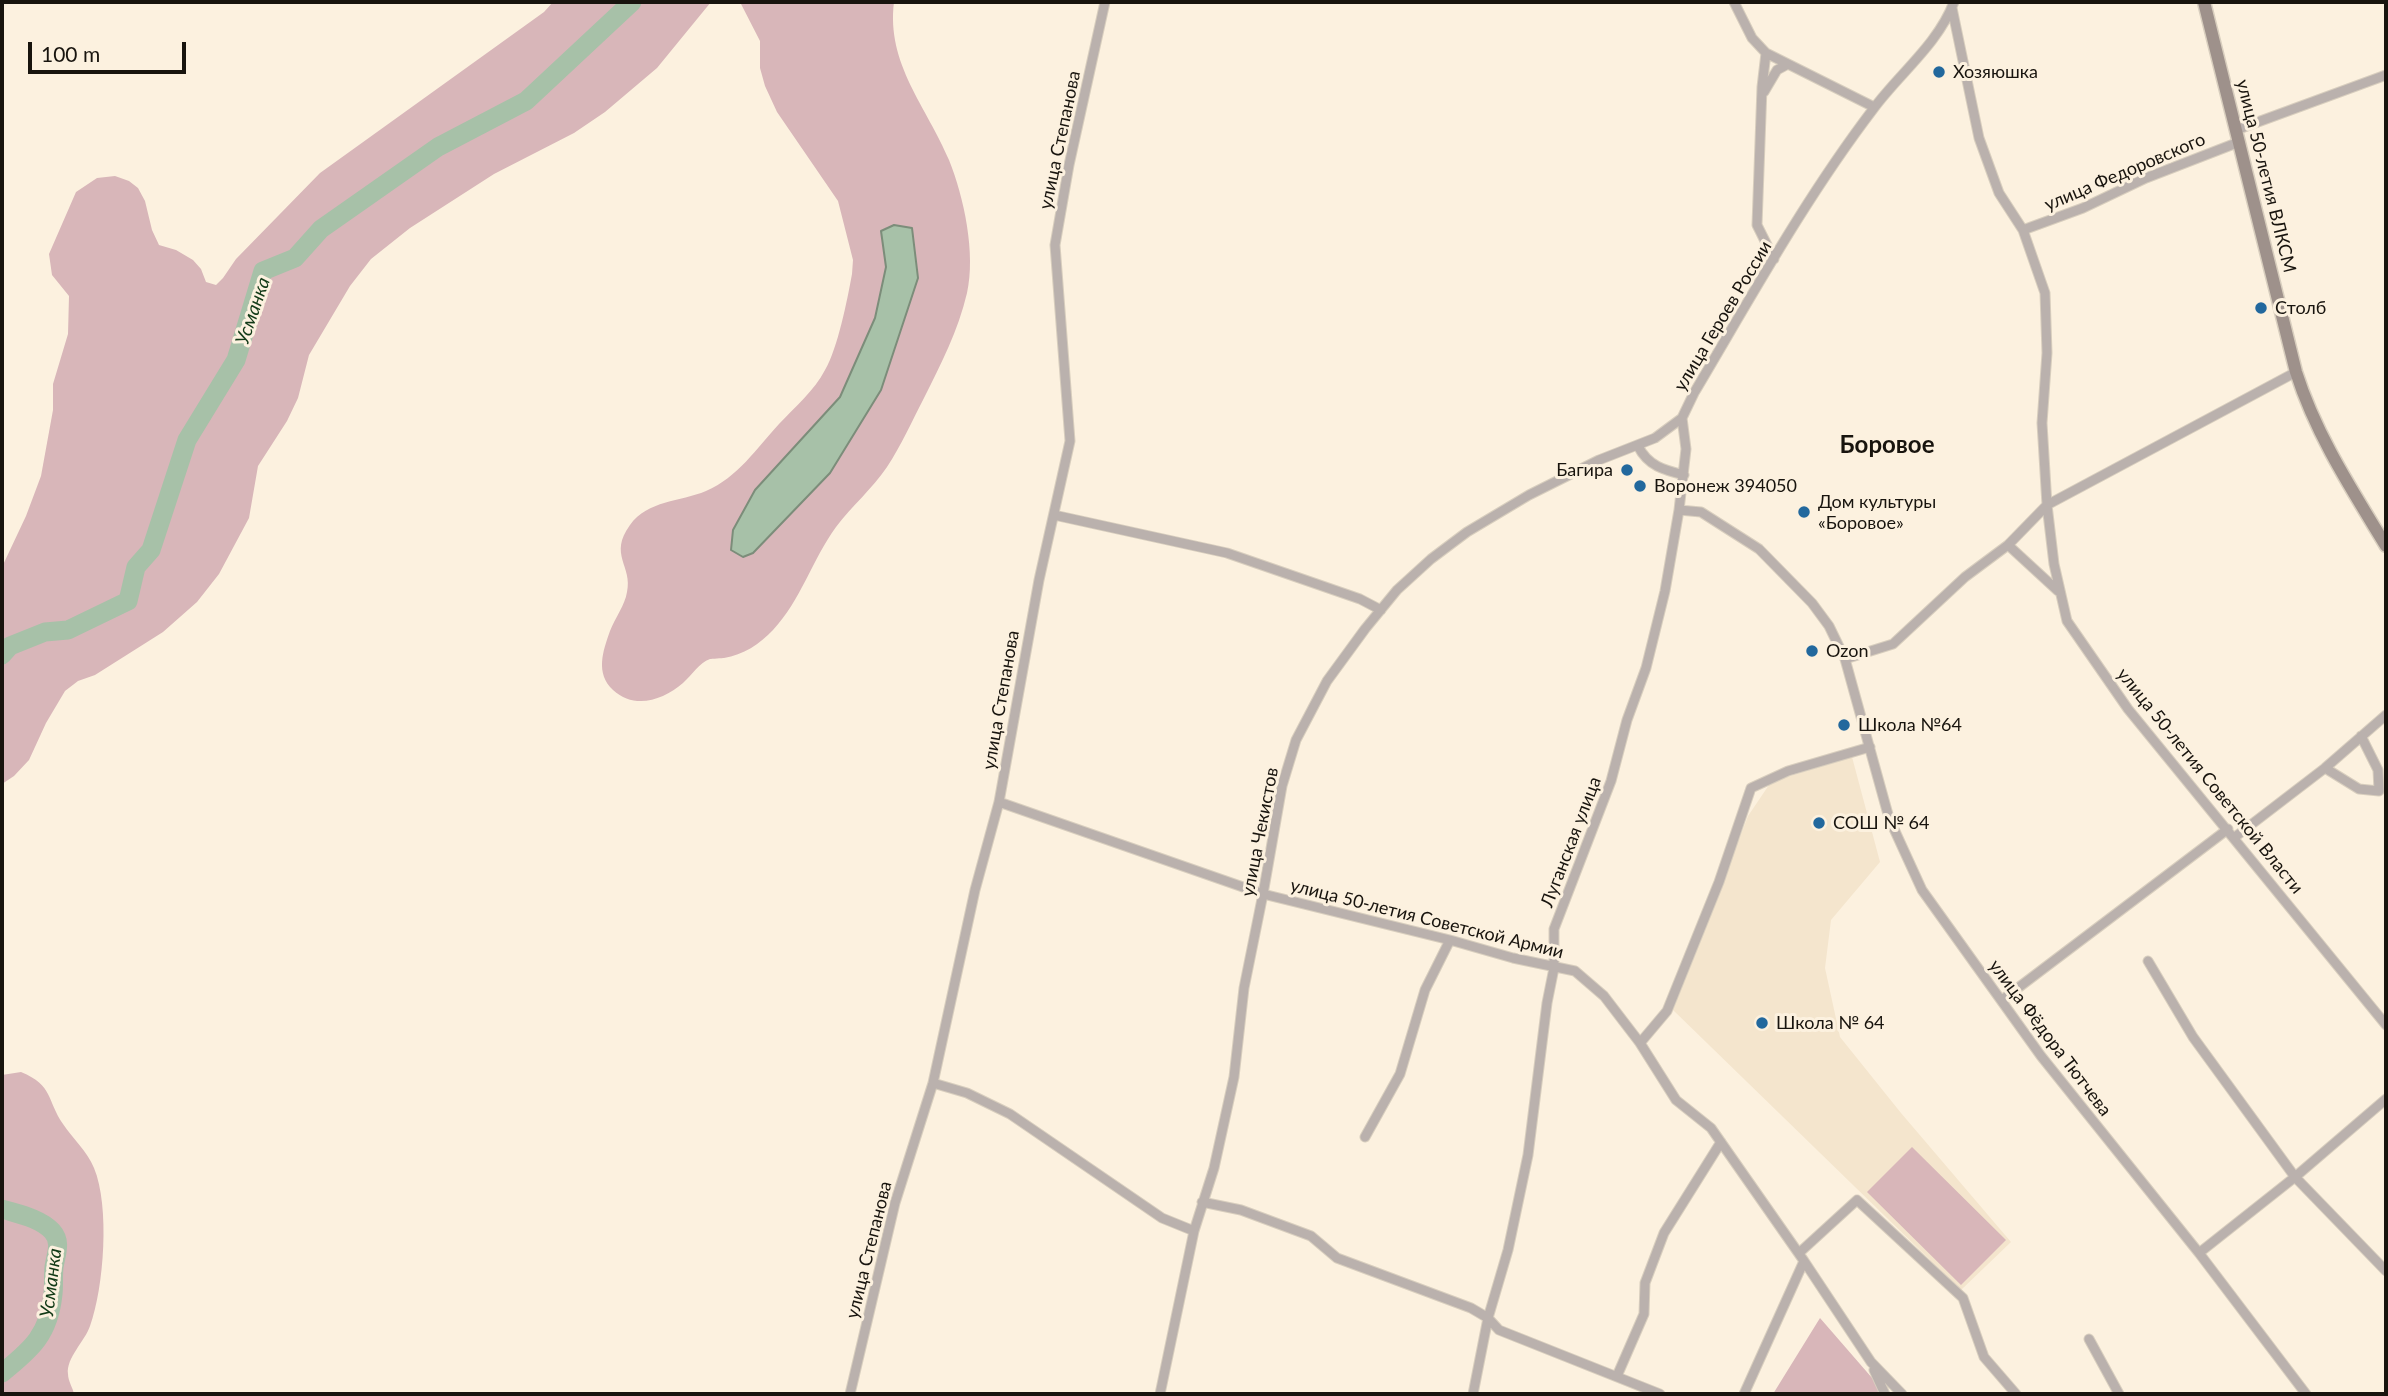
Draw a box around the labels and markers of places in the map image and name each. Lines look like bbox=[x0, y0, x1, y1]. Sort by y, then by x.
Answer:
place label: Хозяюшка bbox=[1953, 61, 2038, 83]
marker: Хозяюшка bbox=[1931, 64, 1947, 80]
place label: Столб bbox=[2275, 297, 2326, 319]
marker: Столб bbox=[2253, 300, 2269, 316]
place label: Багира bbox=[1556, 459, 1613, 481]
marker: Багира bbox=[1619, 462, 1635, 478]
place label: Воронеж 394050 bbox=[1654, 475, 1797, 497]
marker: Воронеж 394050 bbox=[1632, 478, 1648, 494]
place label: Дом культуры «Боровое» bbox=[1818, 491, 1936, 534]
marker: Дом культуры «Боровое» bbox=[1796, 504, 1812, 520]
place label: Ozon bbox=[1826, 640, 1868, 662]
marker: Ozon bbox=[1804, 643, 1820, 659]
place label: Школа №64 bbox=[1858, 714, 1962, 736]
marker: Школа №64 bbox=[1836, 717, 1852, 733]
place label: СОШ № 64 bbox=[1833, 812, 1929, 834]
marker: СОШ № 64 bbox=[1811, 815, 1827, 831]
place label: Школа № 64 bbox=[1776, 1012, 1885, 1034]
marker: Школа № 64 bbox=[1754, 1015, 1770, 1031]

